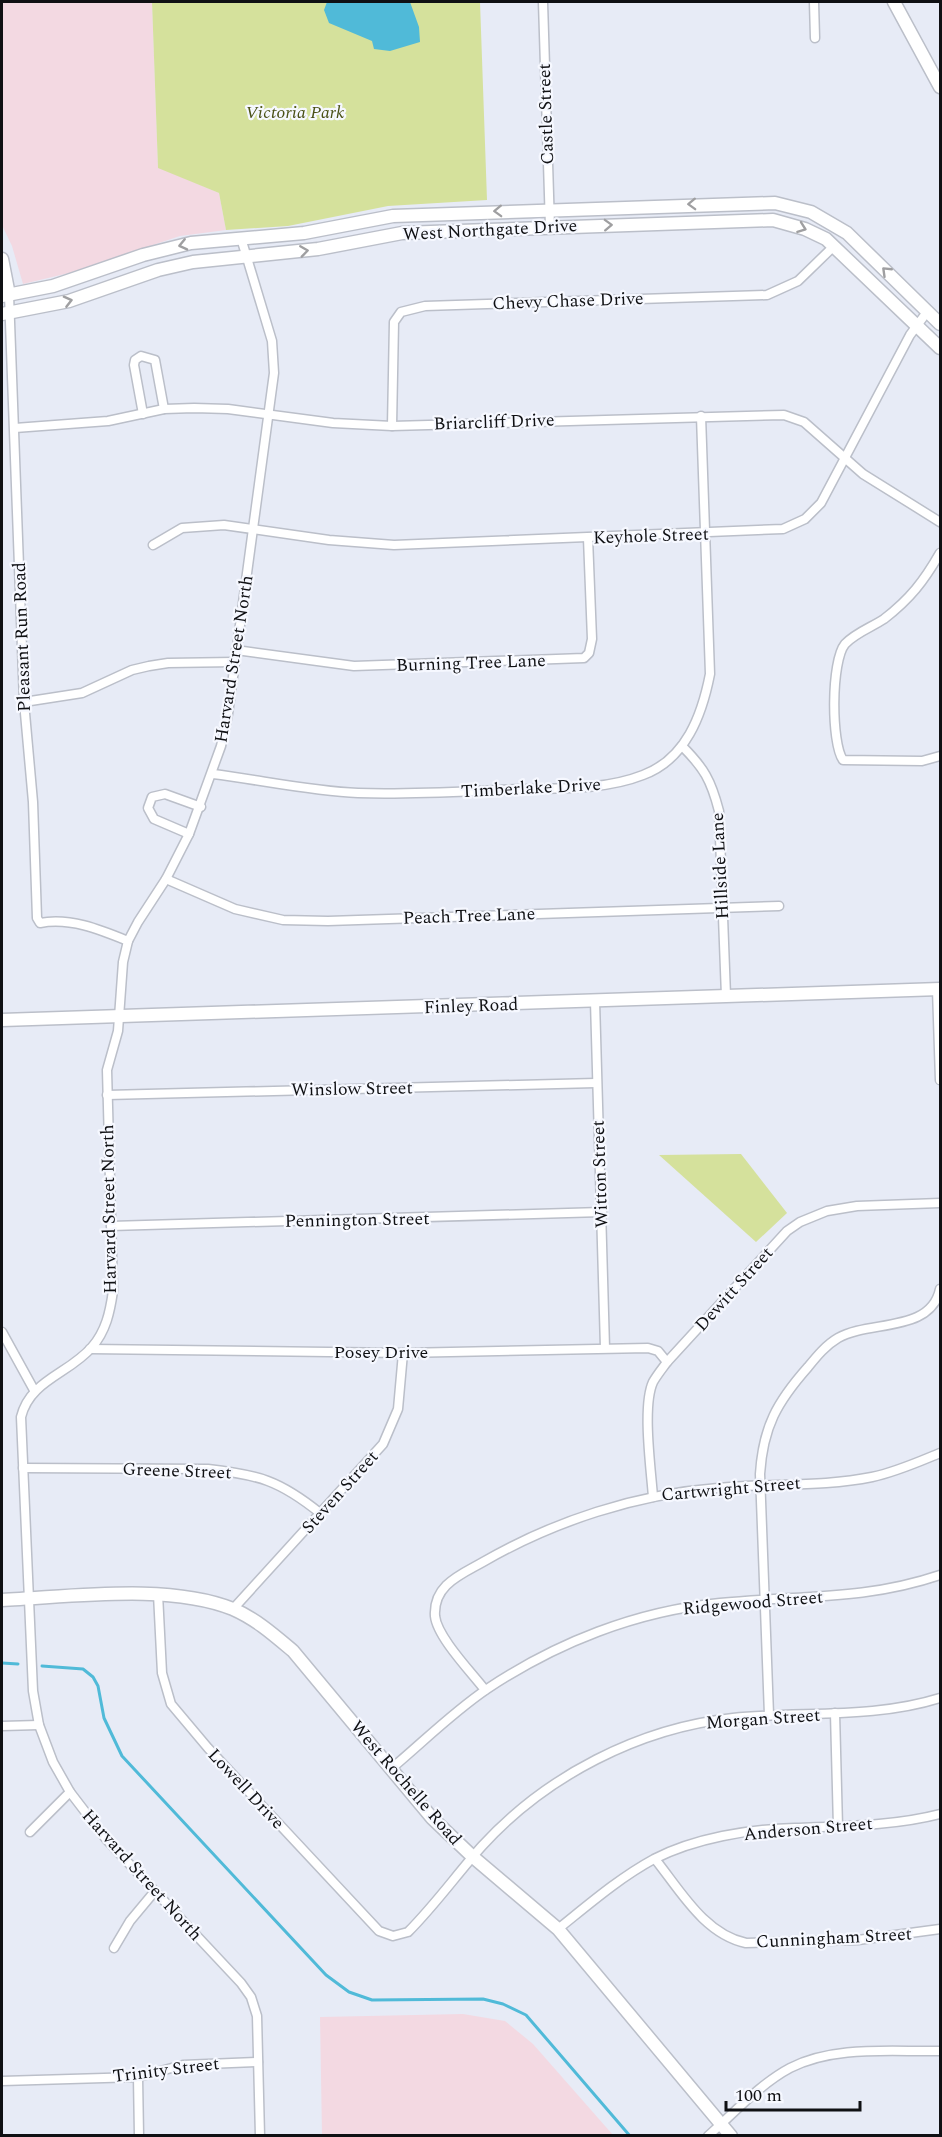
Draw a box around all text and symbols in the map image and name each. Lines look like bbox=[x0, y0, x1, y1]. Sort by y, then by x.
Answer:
street label: Castle Street bbox=[531, 63, 561, 165]
park label: Victoria Park bbox=[246, 99, 345, 126]
one-way arrow bbox=[688, 198, 697, 211]
one-way arrow bbox=[493, 205, 502, 217]
street label: West Northgate Drive bbox=[402, 212, 578, 248]
one-way arrow bbox=[604, 218, 613, 231]
one-way arrow bbox=[796, 221, 807, 233]
one-way arrow bbox=[178, 238, 188, 251]
one-way arrow bbox=[299, 245, 308, 257]
one-way arrow bbox=[882, 268, 893, 279]
street label: Chevy Chase Drive bbox=[492, 285, 644, 317]
one-way arrow bbox=[62, 296, 72, 308]
street label: Briarcliff Drive bbox=[433, 406, 555, 438]
street label: Keyhole Street bbox=[593, 520, 709, 552]
street label: Pleasant Run Road bbox=[6, 562, 38, 712]
street label: Harvard Street North bbox=[207, 573, 261, 745]
street label: Burning Tree Lane bbox=[396, 647, 546, 679]
street label: Timberlake Drive bbox=[460, 771, 602, 805]
street label: Hillside Lane bbox=[704, 812, 736, 920]
street label: Peach Tree Lane bbox=[402, 900, 536, 932]
street label: Finley Road bbox=[423, 991, 519, 1021]
street label: Winslow Street bbox=[291, 1074, 413, 1104]
street label: Witton Street bbox=[585, 1120, 615, 1228]
street label: Harvard Street North bbox=[94, 1124, 124, 1294]
street label: Pennington Street bbox=[284, 1205, 430, 1235]
street label: Dewitt Street bbox=[688, 1240, 780, 1338]
street label: Posey Drive bbox=[334, 1339, 428, 1366]
street label: Steven Street bbox=[295, 1444, 385, 1540]
street label: Greene Street bbox=[122, 1456, 232, 1486]
street label: Cartwright Street bbox=[660, 1469, 802, 1509]
street label: Ridgewood Street bbox=[682, 1583, 824, 1623]
street label: Morgan Street bbox=[705, 1702, 821, 1736]
street label: West Rochelle Road bbox=[344, 1714, 468, 1852]
street label: Lowell Drive bbox=[201, 1742, 291, 1836]
street label: Harvard Street North bbox=[75, 1803, 209, 1947]
street label: Anderson Street bbox=[742, 1810, 874, 1848]
street label: Cunningham Street bbox=[755, 1920, 913, 1956]
street label: Trinity Street bbox=[111, 2050, 221, 2090]
scale bar bbox=[726, 2074, 860, 2112]
text: 100 m bbox=[735, 2082, 782, 2109]

